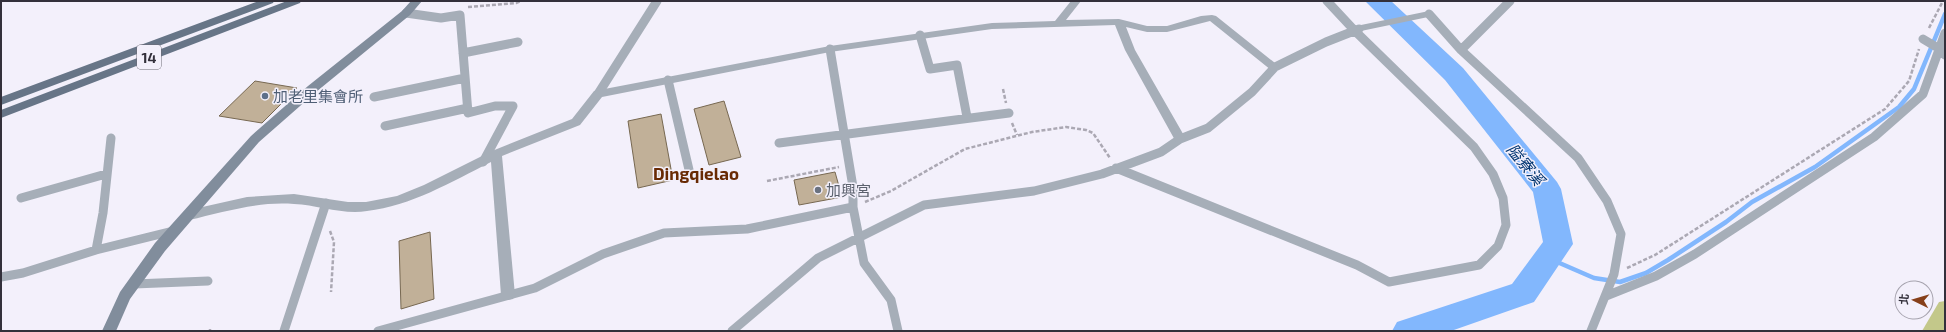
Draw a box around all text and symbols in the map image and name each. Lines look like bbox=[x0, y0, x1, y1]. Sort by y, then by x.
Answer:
road number: 14 bbox=[137, 45, 161, 69]
place label: 加老里集會所 bbox=[273, 87, 363, 105]
marker: 加老里集會所 bbox=[260, 91, 270, 101]
water label: 隘寮溪 bbox=[1504, 139, 1550, 190]
district label: Dingqielao bbox=[653, 163, 739, 183]
place label: 加興宮 bbox=[826, 181, 871, 199]
marker: 加興宮 bbox=[813, 185, 823, 195]
north arrow bbox=[1894, 280, 1934, 320]
text: 北 bbox=[1897, 293, 1910, 305]

